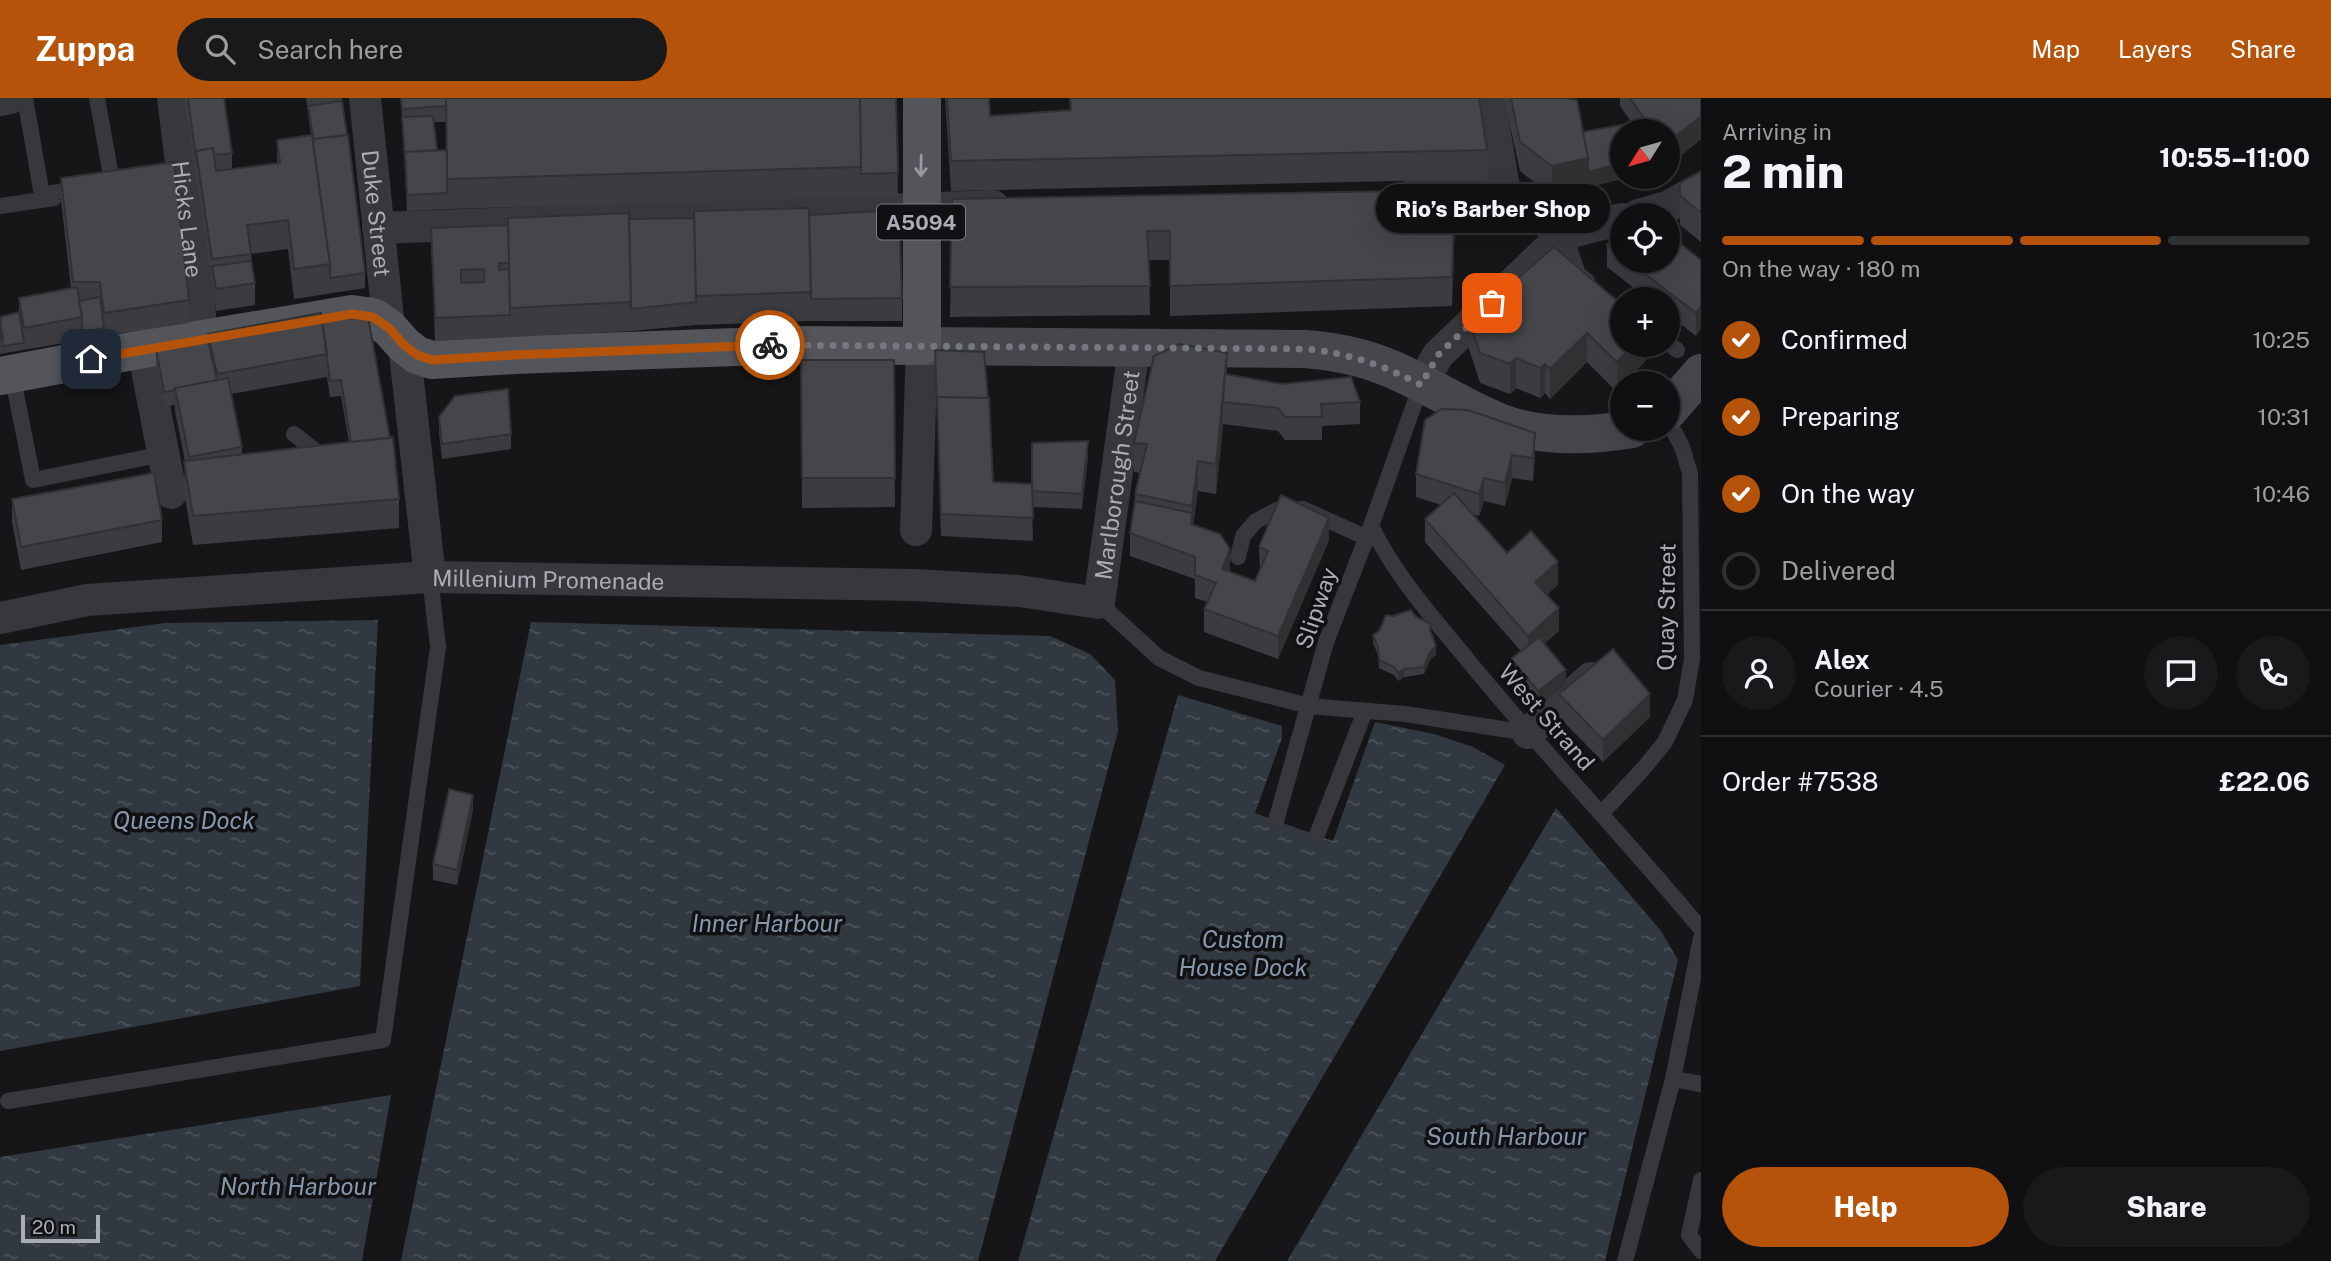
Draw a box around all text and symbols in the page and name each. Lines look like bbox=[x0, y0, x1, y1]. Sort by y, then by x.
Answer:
search box bbox=[177, 18, 667, 81]
text: Zuppa bbox=[35, 30, 135, 68]
icon: search bbox=[201, 30, 239, 68]
text: Search here bbox=[257, 34, 403, 65]
text: Map bbox=[2031, 35, 2080, 63]
text: Layers bbox=[2118, 35, 2192, 63]
text: Share bbox=[2230, 35, 2296, 63]
text: Arriving in bbox=[1722, 118, 1832, 145]
north arrow bbox=[1610, 119, 1680, 189]
map controls bbox=[1610, 119, 1680, 441]
text: 10:55–11:00 bbox=[2159, 142, 2310, 173]
text: 2 min bbox=[1722, 144, 1844, 198]
street label: Duke Street bbox=[357, 149, 397, 278]
one-way arrow bbox=[914, 154, 928, 177]
street label: Hicks Lane bbox=[167, 159, 209, 279]
callout: Rio’s Barber Shop bbox=[1375, 184, 1609, 233]
text: Rio’s Barber Shop bbox=[1395, 195, 1591, 222]
button: locate bbox=[1610, 203, 1680, 273]
road number: A5094 bbox=[877, 204, 965, 240]
text: On the way · 180 m bbox=[1722, 255, 1920, 282]
pin bbox=[1462, 273, 1522, 333]
icon: bag bbox=[1473, 284, 1511, 322]
button: + bbox=[1610, 287, 1680, 357]
courier bbox=[735, 310, 805, 380]
icon: check bbox=[1722, 321, 1760, 359]
text: Confirmed bbox=[1781, 324, 1908, 355]
icon: bike bbox=[751, 326, 789, 364]
text: 10:25 bbox=[2252, 326, 2310, 353]
pin bbox=[61, 329, 121, 389]
icon: home bbox=[72, 340, 110, 378]
street label: Marlborough Street bbox=[1089, 369, 1144, 581]
button: − bbox=[1610, 371, 1680, 441]
icon: check bbox=[1722, 398, 1760, 436]
text: Preparing bbox=[1781, 401, 1900, 432]
text: 10:31 bbox=[2258, 403, 2310, 430]
icon: check bbox=[1722, 475, 1760, 513]
text: On the way bbox=[1781, 478, 1915, 509]
text: 10:46 bbox=[2253, 480, 2310, 507]
street label: Quay Street bbox=[1651, 543, 1681, 671]
text: Delivered bbox=[1781, 555, 1896, 586]
street label: Millenium Promenade bbox=[432, 564, 665, 594]
street label: Slipway bbox=[1290, 564, 1342, 652]
button: person bbox=[1722, 636, 1796, 710]
button: chat bbox=[2144, 636, 2218, 710]
button: phone bbox=[2236, 636, 2310, 710]
text: Alex bbox=[1814, 644, 1870, 675]
street label: West Strand bbox=[1494, 658, 1600, 776]
text: Courier · 4.5 bbox=[1814, 675, 1944, 702]
text: Order #7538 bbox=[1722, 766, 1879, 797]
text: £22.06 bbox=[2219, 766, 2310, 797]
water label: Queens Dock bbox=[113, 806, 255, 834]
water label: Inner Harbour bbox=[692, 909, 843, 937]
water label: Custom House Dock bbox=[1178, 925, 1308, 981]
water label: South Harbour bbox=[1426, 1122, 1587, 1150]
button: Help bbox=[1722, 1167, 2009, 1247]
button: Share bbox=[2023, 1167, 2310, 1247]
water label: North Harbour bbox=[220, 1172, 377, 1200]
scale bar bbox=[21, 1212, 100, 1244]
text: 20 m bbox=[32, 1216, 76, 1238]

